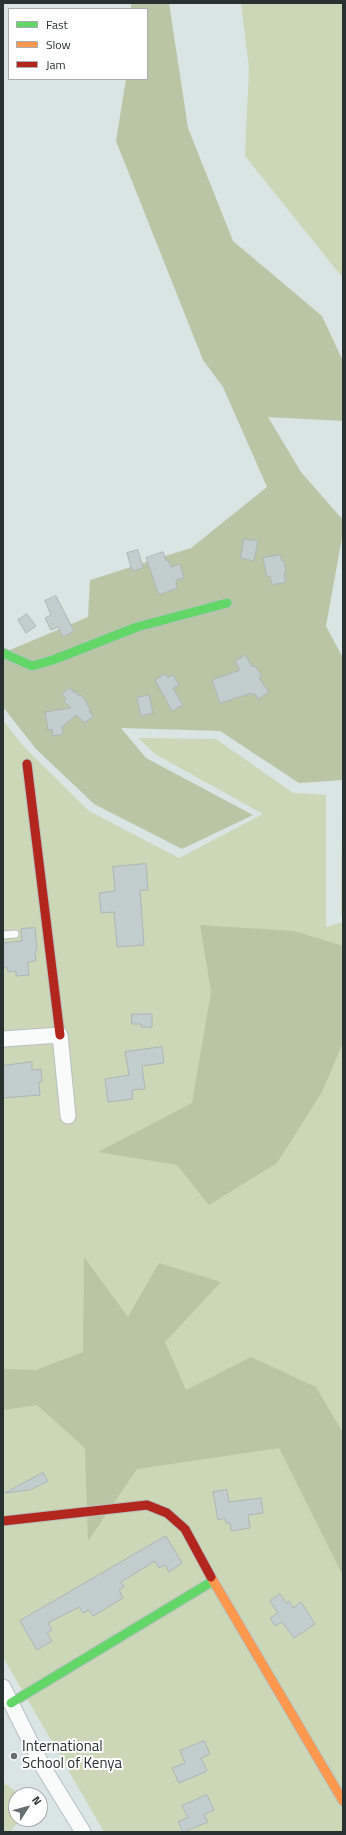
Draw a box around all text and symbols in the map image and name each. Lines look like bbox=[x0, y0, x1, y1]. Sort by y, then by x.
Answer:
legend bbox=[8, 8, 148, 80]
text: Fast bbox=[46, 15, 68, 34]
text: Slow bbox=[46, 35, 71, 54]
text: Jam bbox=[46, 55, 66, 74]
place label: International School of Kenya bbox=[22, 1738, 122, 1773]
marker: International School of Kenya bbox=[9, 1751, 19, 1761]
north arrow bbox=[8, 1787, 48, 1827]
text: N bbox=[28, 1793, 46, 1808]

